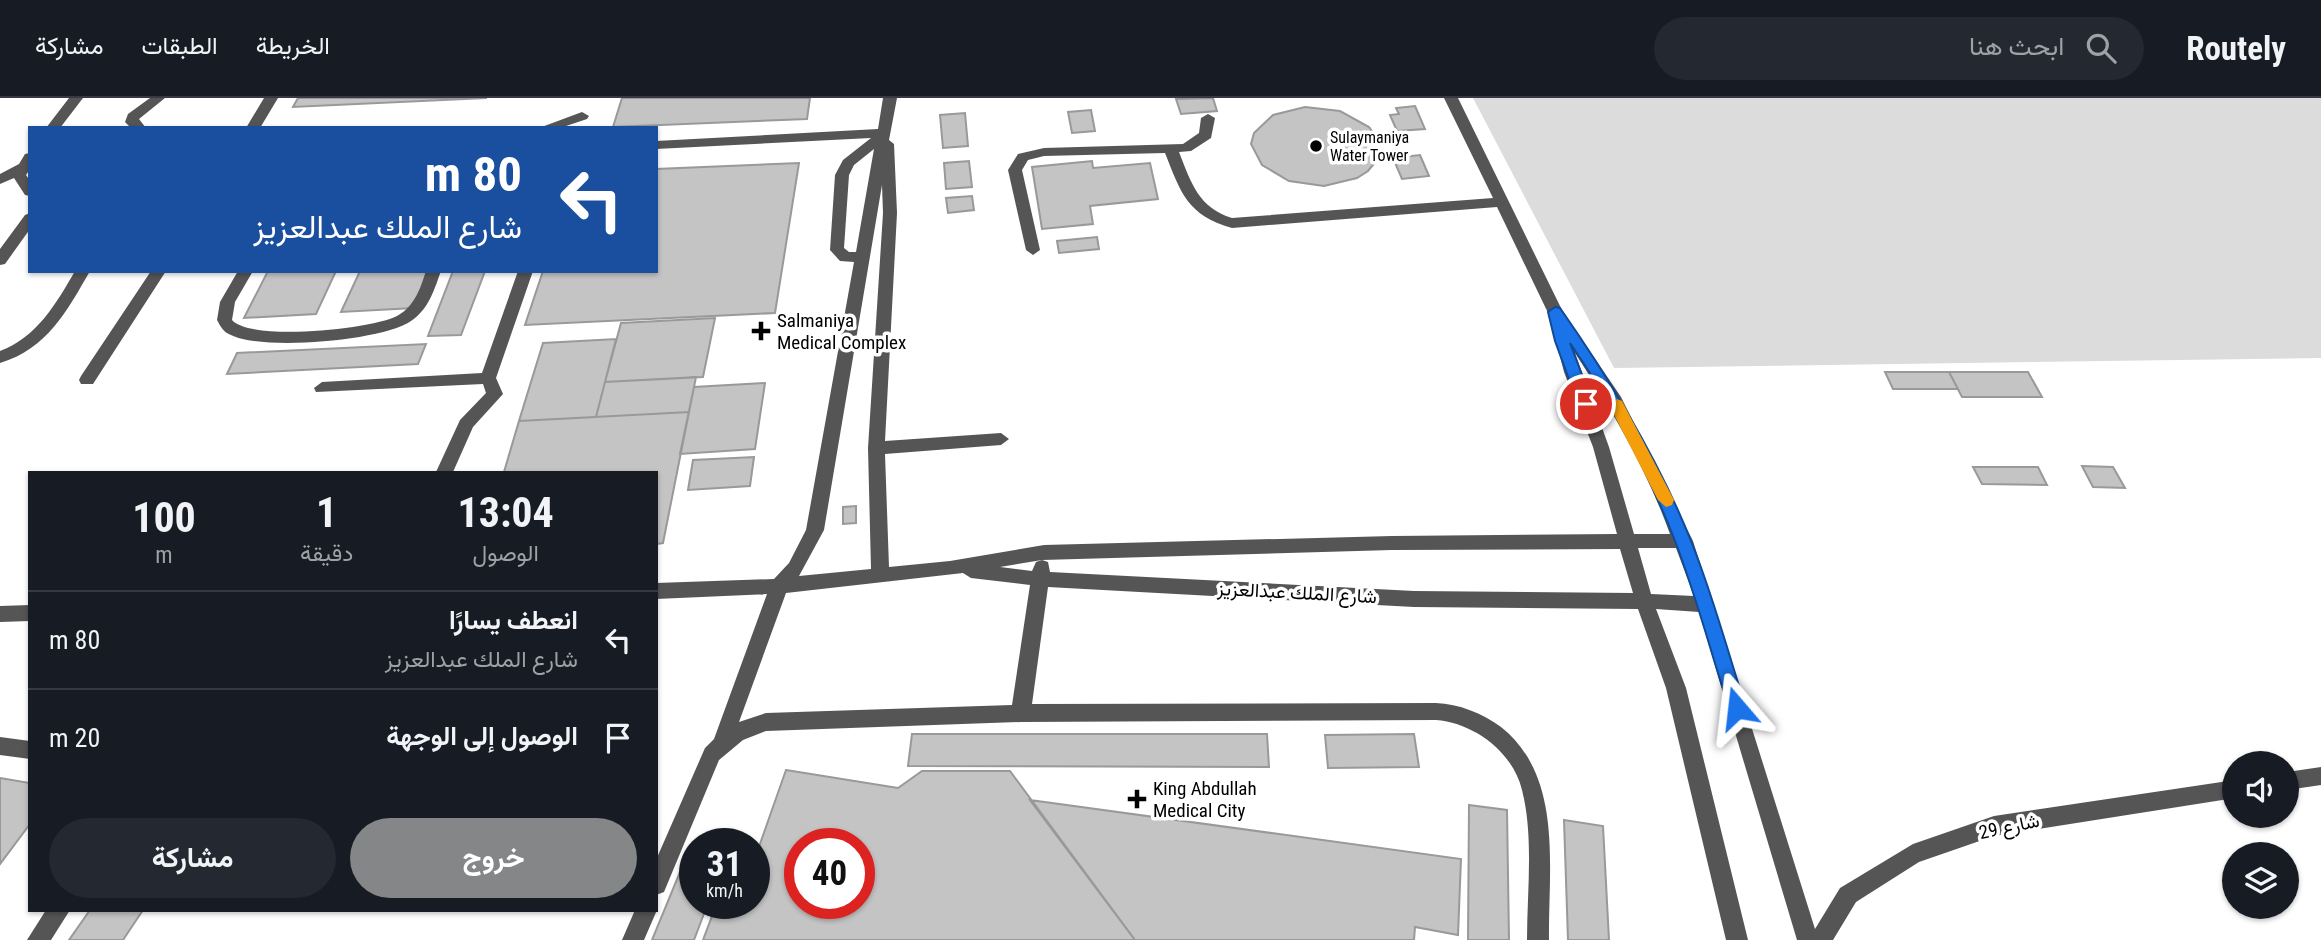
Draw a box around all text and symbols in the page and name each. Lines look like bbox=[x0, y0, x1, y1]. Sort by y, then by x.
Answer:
search box bbox=[1654, 17, 2144, 80]
icon: search bbox=[2082, 29, 2120, 67]
text: Routely bbox=[2186, 29, 2286, 68]
text: ابحث هنا bbox=[1969, 31, 2064, 61]
text: مشاركة bbox=[35, 32, 103, 60]
text: الطبقات bbox=[141, 32, 218, 60]
text: الخريطة bbox=[256, 32, 330, 60]
place label: Sulaymaniya Water Tower bbox=[1330, 128, 1409, 165]
marker: Sulaymaniya Water Tower bbox=[1308, 138, 1324, 154]
text: 80 m bbox=[425, 146, 522, 203]
icon: left bbox=[546, 154, 637, 245]
text: شارع الملك عبدالعزيز bbox=[253, 208, 522, 246]
place label: Salmaniya Medical Complex bbox=[777, 309, 906, 354]
marker: Salmaniya Medical Complex bbox=[751, 321, 771, 341]
pin bbox=[1556, 374, 1616, 434]
icon: arrive bbox=[1567, 385, 1605, 423]
text: 1 bbox=[316, 488, 337, 537]
text: 13:04 bbox=[457, 488, 554, 537]
text: 100 bbox=[132, 493, 196, 542]
text: دقيقة bbox=[300, 540, 353, 567]
text: الوصول bbox=[472, 540, 539, 567]
text: m bbox=[155, 542, 173, 569]
street label: شارع الملك عبدالعزيز bbox=[1216, 577, 1377, 609]
text: انعطف يسارًا bbox=[449, 605, 578, 635]
icon: left bbox=[599, 621, 637, 659]
text: 80 m bbox=[49, 625, 100, 655]
text: شارع الملك عبدالعزيز bbox=[385, 646, 578, 673]
position arrow bbox=[1700, 671, 1774, 745]
icon: arrive bbox=[599, 719, 637, 757]
text: الوصول إلى الوجهة bbox=[386, 721, 578, 751]
text: 20 m bbox=[49, 723, 100, 753]
map controls bbox=[2222, 751, 2299, 919]
button: sound bbox=[2222, 751, 2299, 828]
place label: King Abdullah Medical City bbox=[1153, 777, 1257, 822]
marker: King Abdullah Medical City bbox=[1127, 789, 1147, 809]
street label: شارع 29 bbox=[1977, 809, 2042, 845]
button: مشاركة bbox=[49, 818, 336, 898]
button: خروج bbox=[350, 818, 637, 898]
speed limit sign: 40 bbox=[784, 828, 875, 919]
button: layers bbox=[2222, 842, 2299, 919]
text: 31 bbox=[707, 844, 742, 885]
text: km/h bbox=[706, 880, 743, 901]

